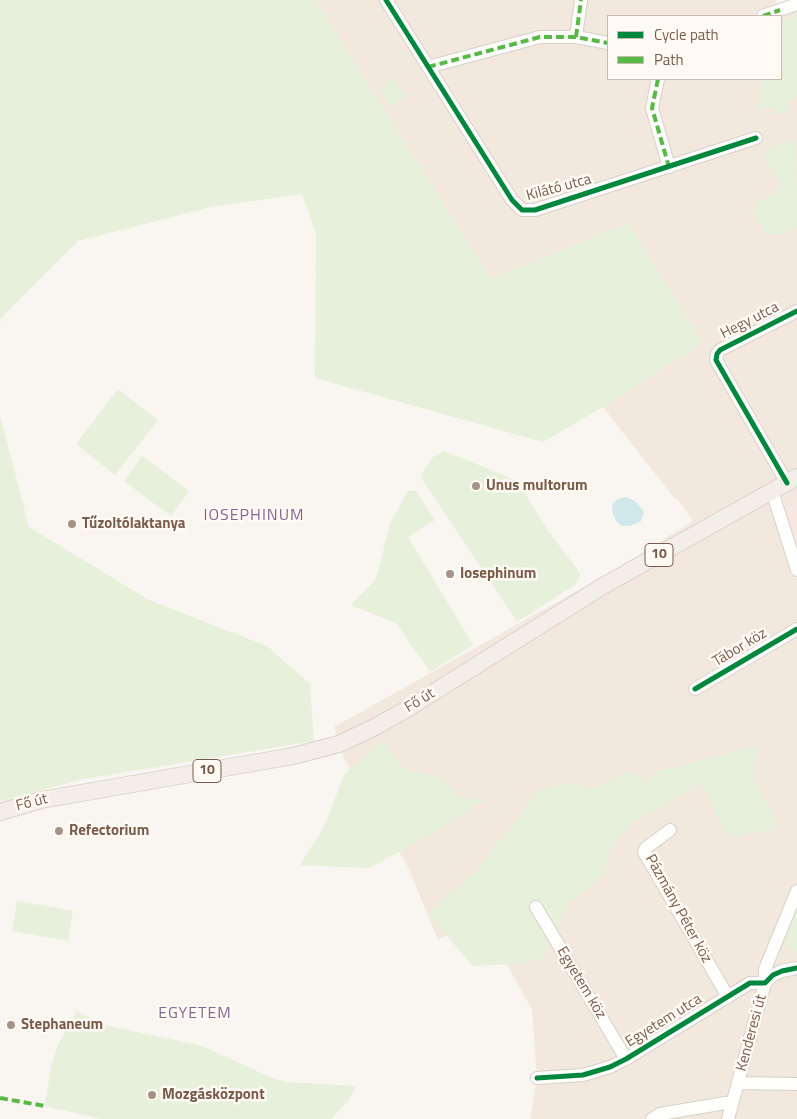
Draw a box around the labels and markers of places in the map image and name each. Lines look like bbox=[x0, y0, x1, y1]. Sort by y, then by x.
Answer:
place label: Unus multorum bbox=[486, 477, 588, 495]
marker: Unus multorum bbox=[470, 480, 482, 492]
place label: Tűzoltólaktanya bbox=[82, 515, 185, 533]
marker: Tűzoltólaktanya bbox=[66, 518, 78, 530]
place label: Iosephinum bbox=[460, 565, 536, 583]
marker: Iosephinum bbox=[444, 568, 456, 580]
place label: Refectorium bbox=[69, 822, 149, 840]
marker: Refectorium bbox=[53, 825, 65, 837]
place label: Stephaneum bbox=[21, 1016, 103, 1034]
marker: Stephaneum bbox=[5, 1019, 17, 1031]
place label: Mozgásközpont bbox=[162, 1086, 265, 1104]
marker: Mozgásközpont bbox=[146, 1089, 158, 1101]

